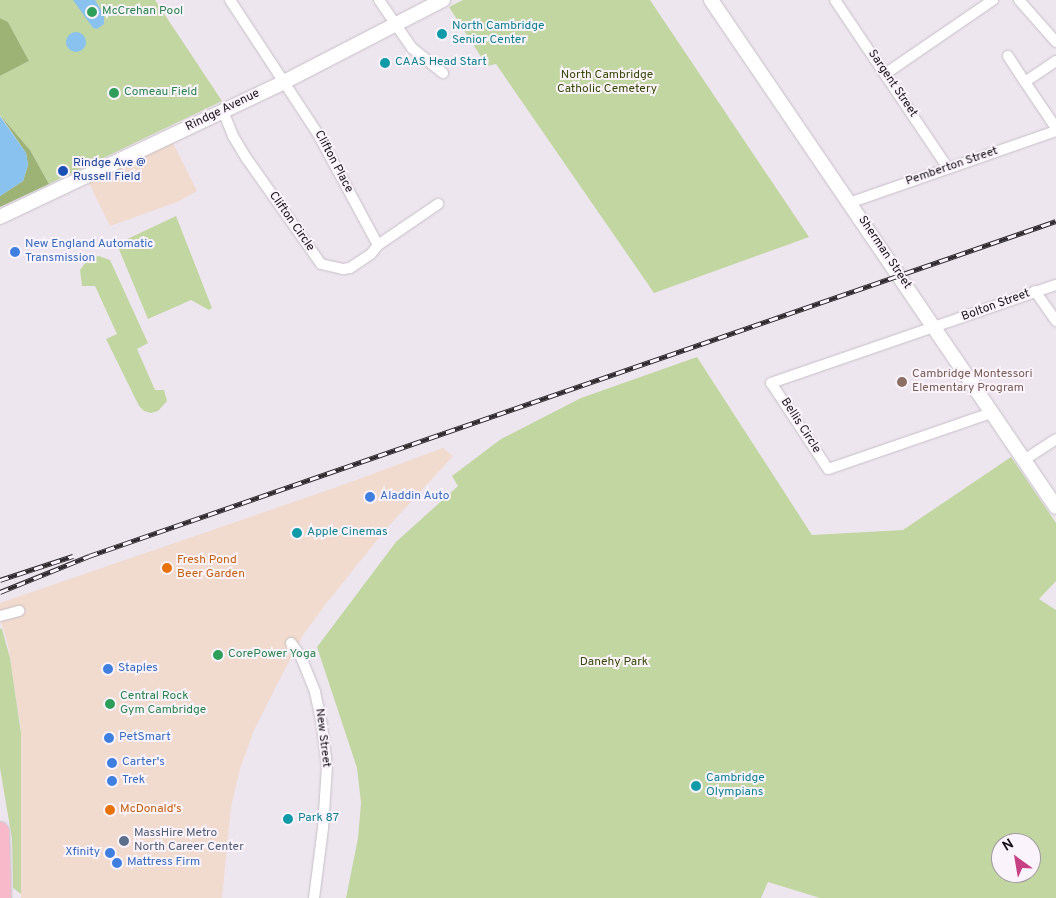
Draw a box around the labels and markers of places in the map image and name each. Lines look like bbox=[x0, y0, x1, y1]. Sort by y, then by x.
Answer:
place label: McCrehan Pool bbox=[102, 5, 183, 19]
marker: McCrehan Pool bbox=[86, 6, 98, 18]
place label: North Cambridge Senior Center bbox=[452, 20, 545, 48]
marker: North Cambridge Senior Center bbox=[436, 28, 448, 40]
place label: CAAS Head Start bbox=[395, 56, 487, 70]
marker: CAAS Head Start bbox=[379, 57, 391, 69]
place label: Comeau Field bbox=[124, 86, 197, 100]
marker: Comeau Field bbox=[108, 87, 120, 99]
place label: Rindge Ave @ Russell Field bbox=[73, 157, 146, 185]
marker: Rindge Ave @ Russell Field bbox=[57, 165, 69, 177]
place label: New England Automatic Transmission bbox=[25, 238, 154, 266]
marker: New England Automatic Transmission bbox=[9, 246, 21, 258]
place label: Cambridge Montessori Elementary Program bbox=[912, 368, 1033, 396]
marker: Cambridge Montessori Elementary Program bbox=[896, 376, 908, 388]
place label: Aladdin Auto bbox=[380, 490, 450, 504]
marker: Aladdin Auto bbox=[364, 491, 376, 503]
place label: Apple Cinemas bbox=[307, 526, 388, 540]
marker: Apple Cinemas bbox=[291, 527, 303, 539]
place label: Fresh Pond Beer Garden bbox=[177, 554, 245, 582]
marker: Fresh Pond Beer Garden bbox=[161, 562, 173, 574]
place label: CorePower Yoga bbox=[228, 648, 317, 662]
marker: CorePower Yoga bbox=[212, 649, 224, 661]
place label: Staples bbox=[118, 662, 158, 676]
marker: Staples bbox=[102, 663, 114, 675]
place label: Central Rock Gym Cambridge bbox=[120, 690, 206, 718]
marker: Central Rock Gym Cambridge bbox=[104, 698, 116, 710]
place label: PetSmart bbox=[119, 731, 171, 745]
marker: PetSmart bbox=[103, 732, 115, 744]
place label: Carter's bbox=[122, 756, 165, 770]
marker: Carter's bbox=[106, 757, 118, 769]
place label: Cambridge Olympians bbox=[706, 772, 765, 800]
place label: Trek bbox=[122, 774, 145, 788]
marker: Trek bbox=[106, 775, 118, 787]
marker: Cambridge Olympians bbox=[690, 780, 702, 792]
place label: McDonald's bbox=[120, 803, 182, 817]
marker: McDonald's bbox=[104, 804, 116, 816]
place label: Park 87 bbox=[298, 812, 339, 826]
marker: Park 87 bbox=[282, 813, 294, 825]
place label: MassHire Metro North Career Center bbox=[134, 827, 244, 855]
marker: MassHire Metro North Career Center bbox=[118, 835, 130, 847]
place label: Xfinity bbox=[65, 846, 100, 860]
marker: Xfinity bbox=[104, 847, 116, 859]
place label: Mattress Firm bbox=[127, 856, 200, 870]
marker: Mattress Firm bbox=[111, 857, 123, 869]

